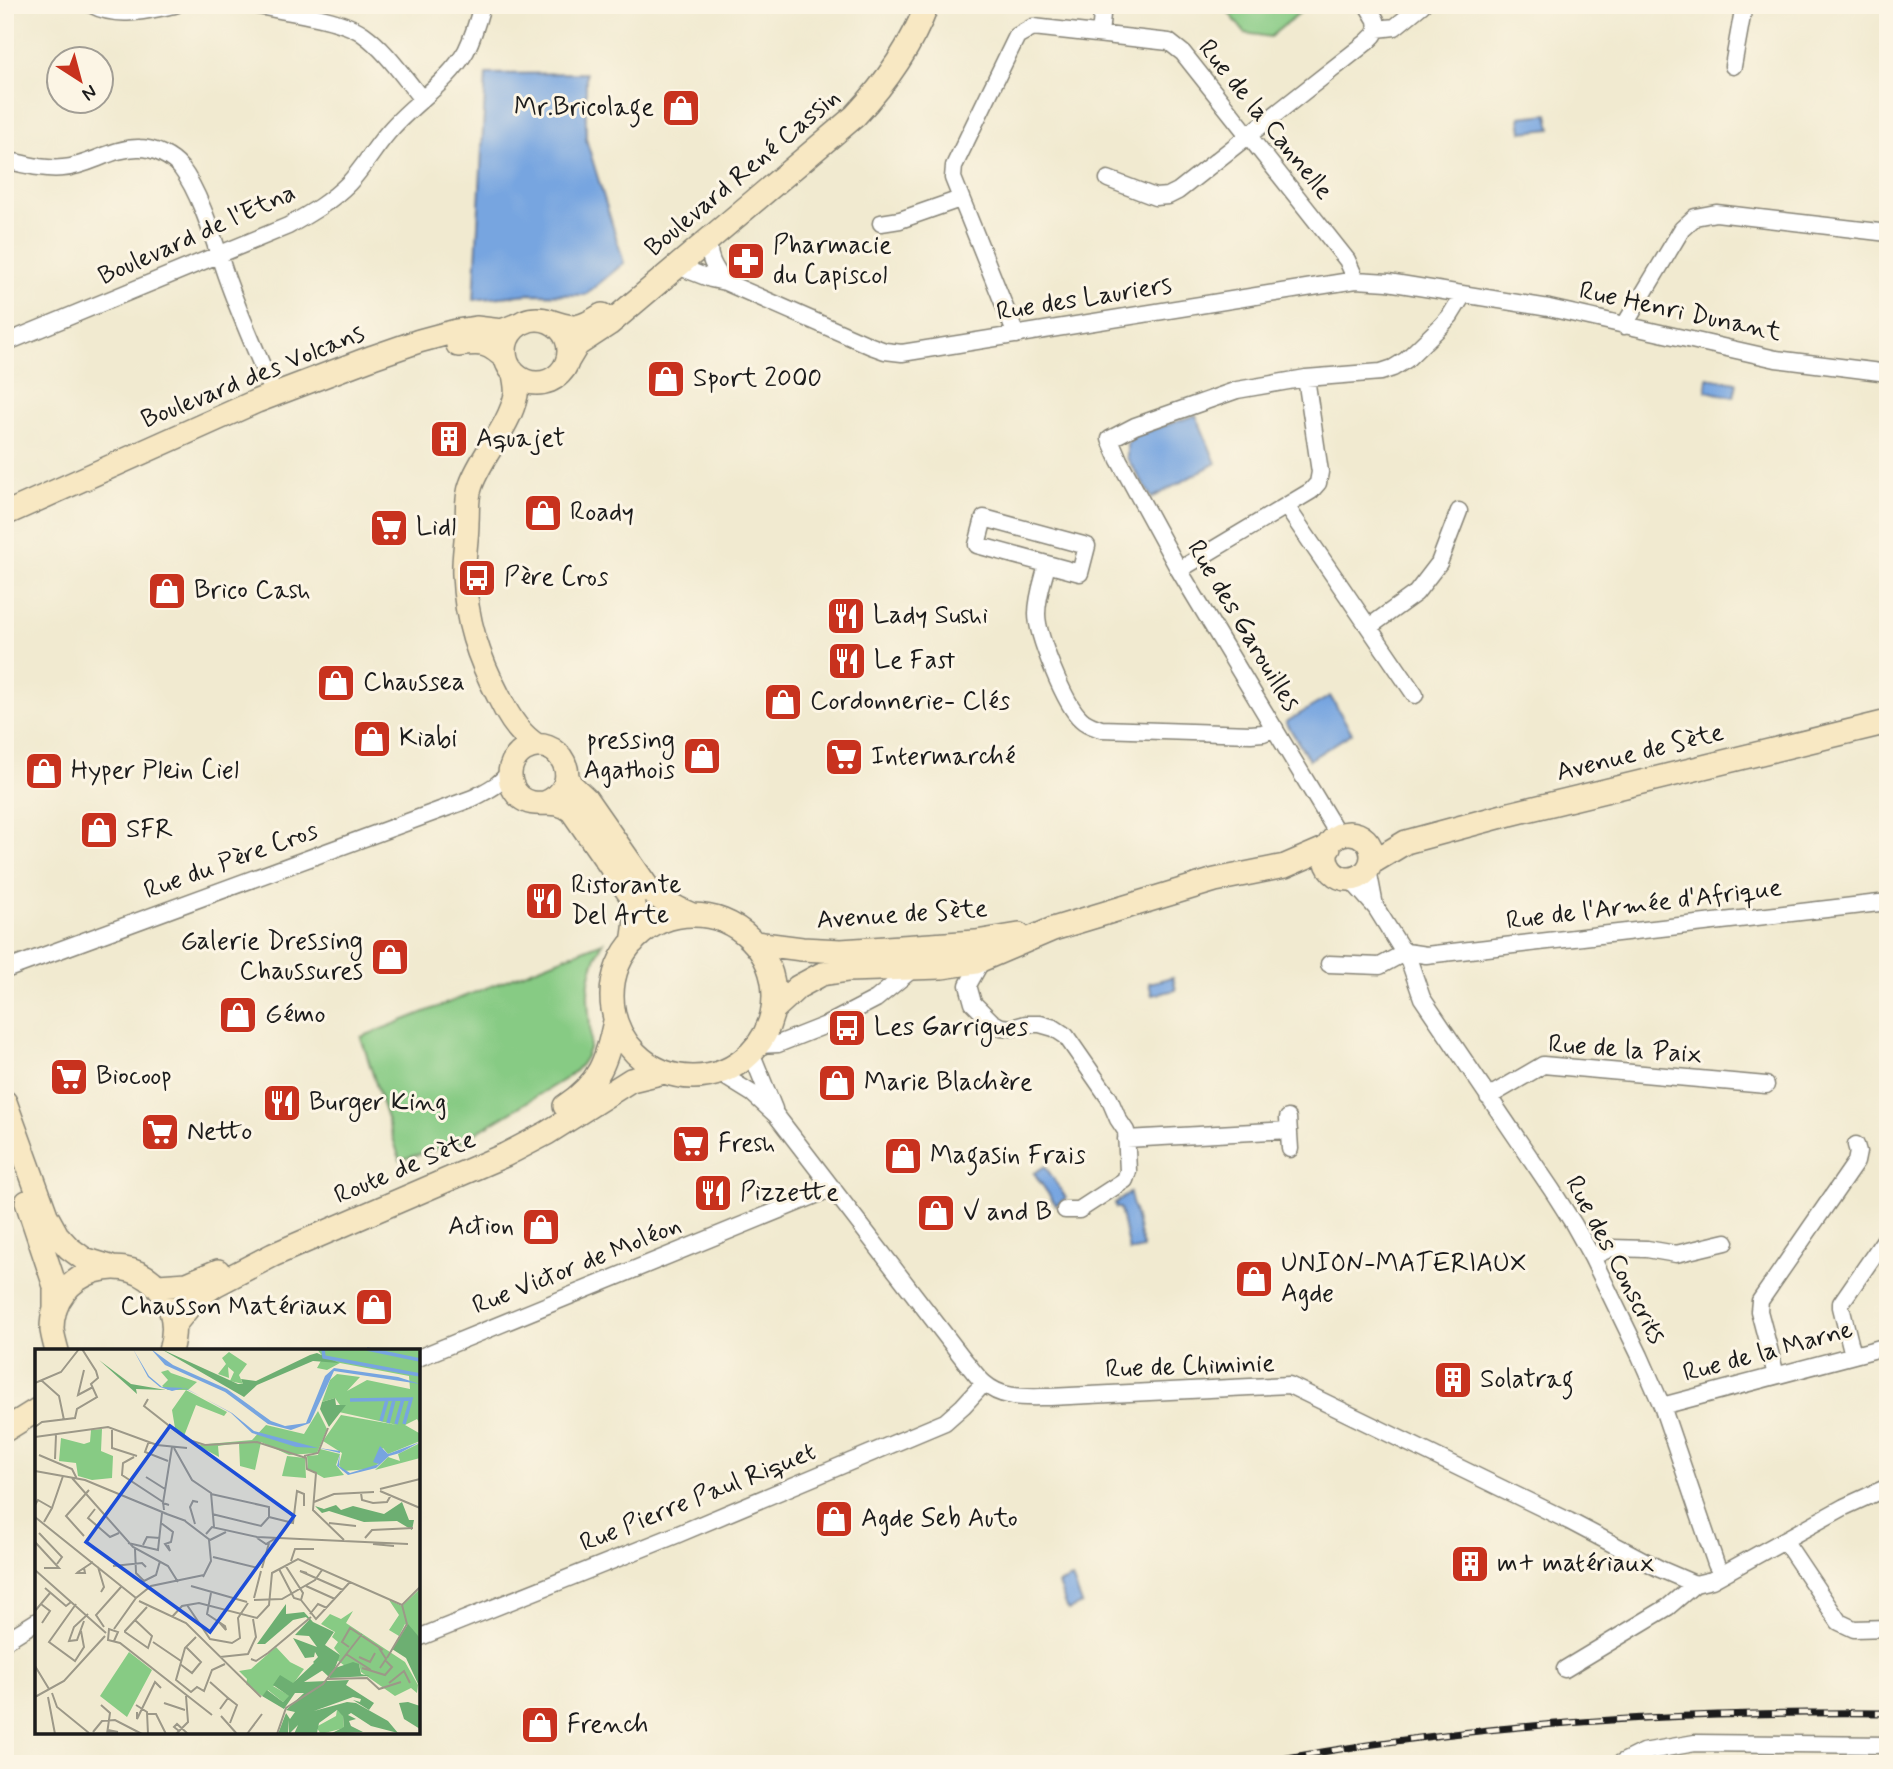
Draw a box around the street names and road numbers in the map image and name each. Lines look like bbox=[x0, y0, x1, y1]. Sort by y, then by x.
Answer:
street label: Rue de la Cannelle bbox=[1190, 33, 1340, 207]
street label: Boulevard René Cassin bbox=[638, 81, 848, 265]
street label: Boulevard de l'Etna bbox=[93, 176, 301, 294]
street label: Rue des Lauriers bbox=[994, 268, 1174, 330]
street label: Rue Henri Dunant bbox=[1576, 274, 1784, 350]
street label: Boulevard des Volcans bbox=[136, 317, 370, 437]
street label: Rue des Garouilles bbox=[1178, 534, 1308, 718]
street label: Avenue de Sète bbox=[1553, 716, 1728, 790]
street label: Rue du Père Cros bbox=[139, 814, 323, 908]
street label: Rue de l'Armée d'Afrique bbox=[1504, 871, 1784, 939]
street label: Avenue de Sète bbox=[815, 892, 989, 938]
street label: Rue de la Paix bbox=[1547, 1028, 1703, 1072]
street label: Route de Sète bbox=[329, 1123, 481, 1213]
street label: Rue des Conscrits bbox=[1556, 1170, 1674, 1350]
street label: Rue Victor de Moléon bbox=[468, 1209, 686, 1323]
street label: Rue de la Marne bbox=[1679, 1313, 1857, 1391]
street label: Rue de Chiminie bbox=[1105, 1347, 1276, 1387]
street label: Rue Pierre Paul Riquet bbox=[575, 1435, 821, 1561]

